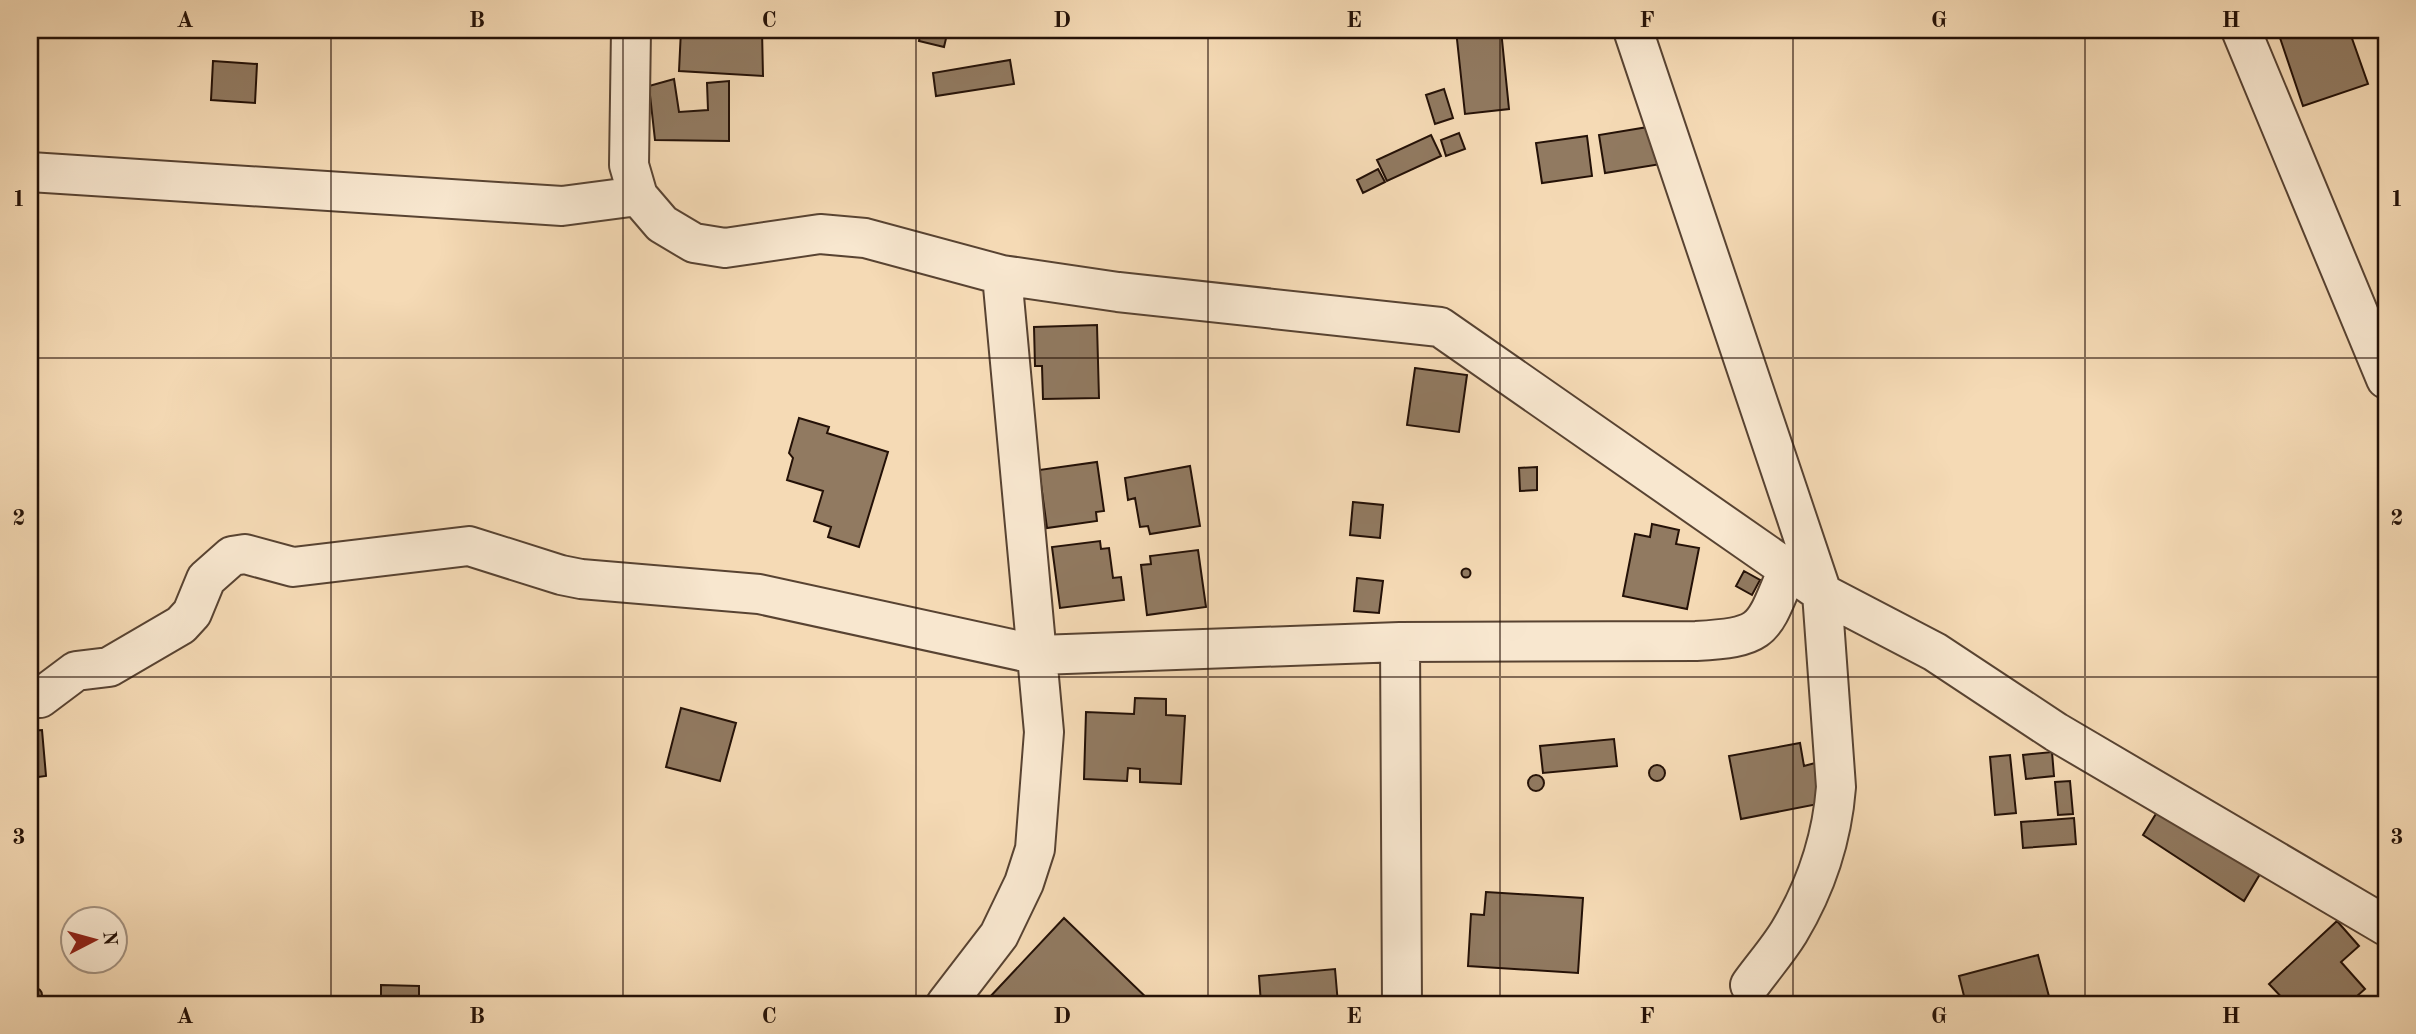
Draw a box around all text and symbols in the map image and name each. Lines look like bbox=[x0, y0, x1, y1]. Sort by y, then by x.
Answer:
text: A bbox=[176, 9, 194, 32]
text: B bbox=[469, 9, 485, 32]
text: C bbox=[761, 9, 777, 32]
text: D bbox=[1053, 9, 1071, 32]
text: E bbox=[1346, 9, 1362, 32]
text: F bbox=[1639, 9, 1655, 32]
text: G bbox=[1931, 9, 1947, 32]
text: H bbox=[2222, 9, 2240, 32]
text: 1 bbox=[12, 188, 26, 211]
text: 1 bbox=[2390, 188, 2404, 211]
text: 2 bbox=[12, 507, 26, 530]
text: 2 bbox=[2390, 507, 2404, 530]
text: 3 bbox=[12, 826, 26, 849]
text: 3 bbox=[2390, 826, 2404, 849]
north arrow bbox=[60, 904, 130, 974]
text: N bbox=[98, 930, 119, 947]
text: A bbox=[176, 1005, 194, 1028]
text: B bbox=[469, 1005, 485, 1028]
text: C bbox=[761, 1005, 777, 1028]
text: D bbox=[1053, 1005, 1071, 1028]
text: E bbox=[1346, 1005, 1362, 1028]
text: F bbox=[1639, 1005, 1655, 1028]
text: G bbox=[1931, 1005, 1947, 1028]
text: H bbox=[2222, 1005, 2240, 1028]

